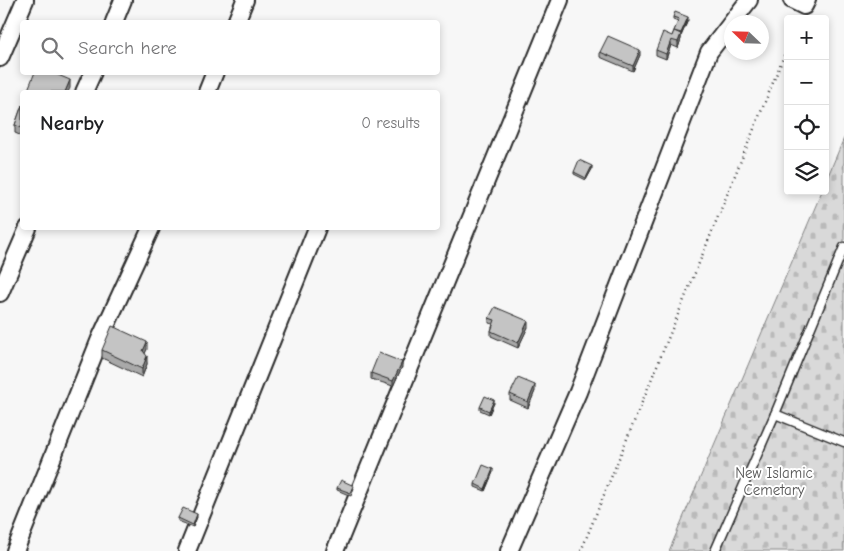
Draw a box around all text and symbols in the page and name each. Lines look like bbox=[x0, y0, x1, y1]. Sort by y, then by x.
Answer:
north arrow bbox=[724, 15, 769, 60]
map controls bbox=[784, 15, 829, 195]
button: + bbox=[784, 15, 829, 60]
search box bbox=[20, 20, 440, 75]
icon: search bbox=[38, 34, 66, 62]
text: Search here bbox=[78, 37, 177, 59]
button: − bbox=[784, 60, 829, 105]
button: locate bbox=[784, 105, 829, 150]
text: Nearby bbox=[40, 111, 104, 135]
text: 0 results bbox=[361, 114, 420, 132]
button: layers bbox=[784, 150, 829, 195]
park label: New Islamic Cemetary bbox=[735, 464, 813, 499]

